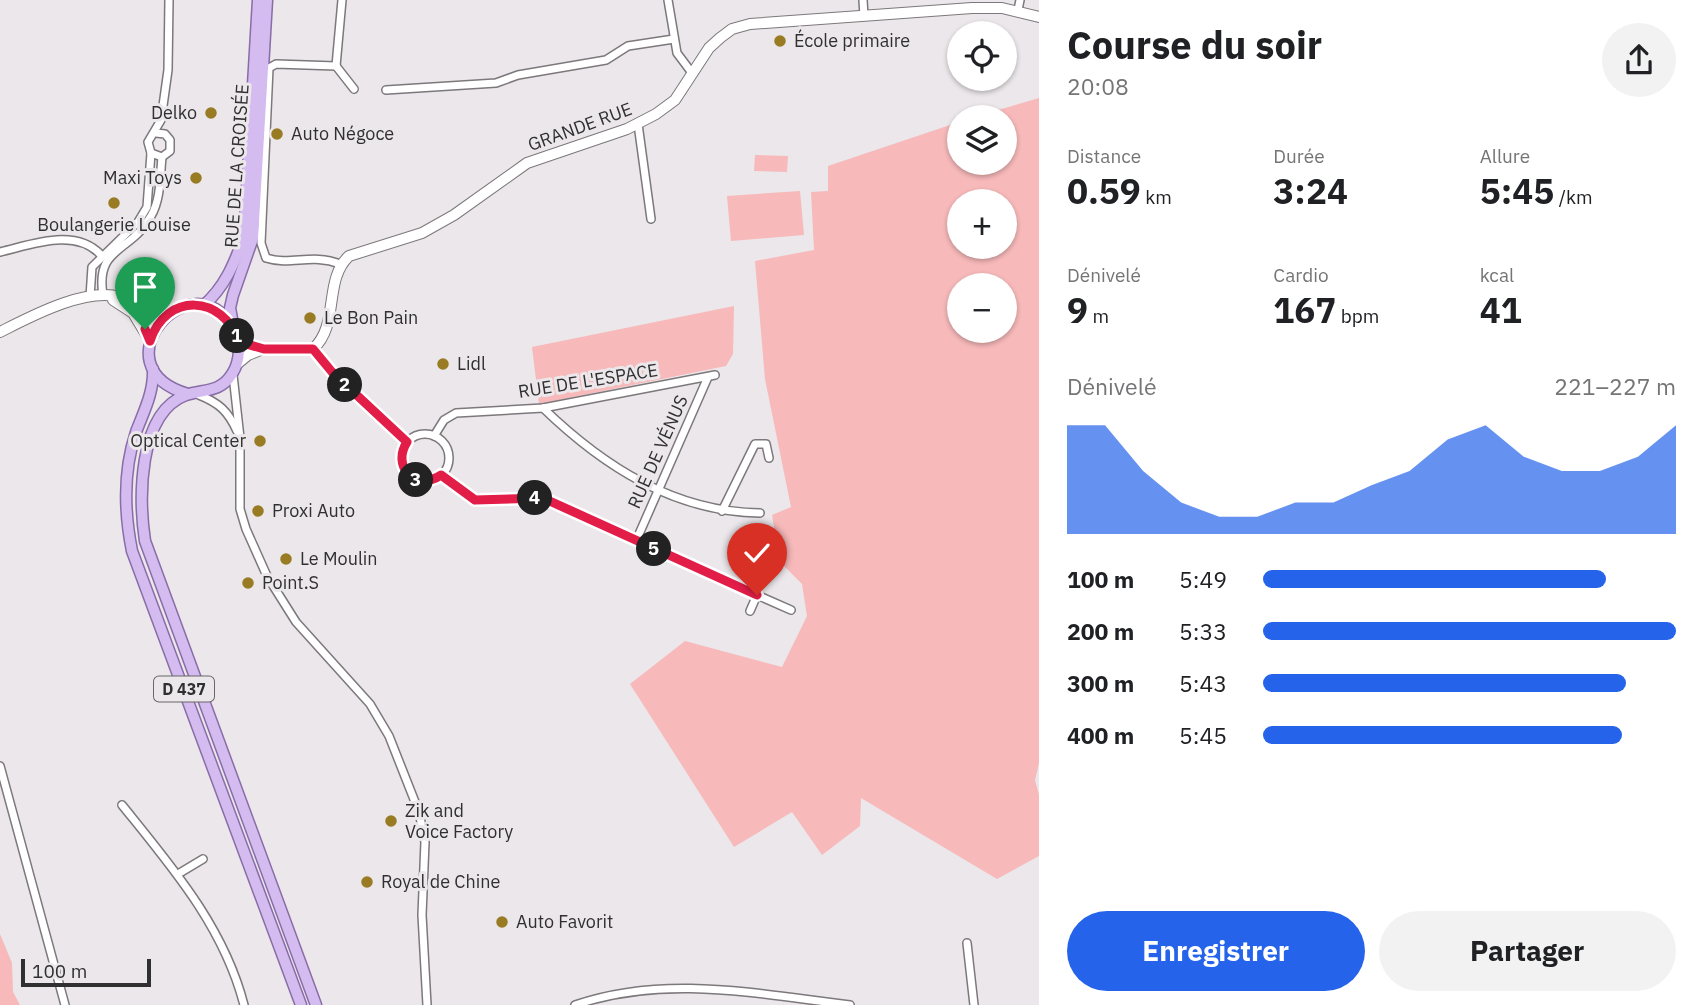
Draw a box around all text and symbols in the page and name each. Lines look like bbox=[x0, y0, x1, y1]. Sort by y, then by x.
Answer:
text: Course du soir bbox=[1067, 20, 1322, 69]
map controls bbox=[947, 21, 1017, 343]
button: locate bbox=[947, 21, 1017, 91]
button: share bbox=[1602, 23, 1676, 97]
place label: École primaire bbox=[794, 29, 910, 52]
marker: École primaire bbox=[772, 33, 788, 49]
text: 20:08 bbox=[1067, 71, 1129, 101]
street label: RUE DE LA CROISÉE bbox=[219, 83, 254, 249]
street label: GRANDE RUE bbox=[525, 97, 635, 156]
place label: Delko bbox=[151, 101, 197, 124]
marker: Delko bbox=[203, 105, 219, 121]
button: layers bbox=[947, 105, 1017, 175]
place label: Auto Négoce bbox=[291, 122, 394, 145]
marker: Auto Négoce bbox=[269, 126, 285, 142]
text: Distance bbox=[1067, 144, 1141, 168]
text: Durée bbox=[1273, 144, 1325, 168]
text: Allure bbox=[1480, 144, 1530, 168]
place label: Maxi Toys bbox=[103, 166, 182, 189]
text: 0.59 bbox=[1067, 168, 1141, 214]
text: 3:24 bbox=[1273, 168, 1348, 214]
text: 5:45 bbox=[1480, 168, 1554, 214]
marker: Maxi Toys bbox=[188, 170, 204, 186]
text: km bbox=[1141, 185, 1172, 209]
text: /km bbox=[1554, 185, 1593, 209]
button: + bbox=[947, 189, 1017, 259]
marker: Boulangerie Louise bbox=[106, 195, 122, 211]
place label: Boulangerie Louise bbox=[37, 213, 191, 236]
pin bbox=[115, 257, 175, 329]
text: Dénivelé bbox=[1067, 263, 1141, 287]
text: Cardio bbox=[1273, 263, 1329, 287]
text: kcal bbox=[1480, 263, 1514, 287]
icon: arrive bbox=[126, 268, 164, 306]
button: − bbox=[947, 273, 1017, 343]
text: 9 bbox=[1067, 287, 1088, 333]
text: 167 bbox=[1273, 287, 1336, 333]
text: 41 bbox=[1480, 287, 1522, 333]
text: m bbox=[1088, 304, 1109, 328]
text: bpm bbox=[1336, 304, 1379, 328]
place label: Le Bon Pain bbox=[324, 306, 418, 329]
marker: Le Bon Pain bbox=[302, 310, 318, 326]
pin: 1 bbox=[219, 318, 254, 354]
text: 1 bbox=[231, 323, 242, 347]
place label: Lidl bbox=[457, 352, 486, 375]
marker: Lidl bbox=[435, 356, 451, 372]
street label: RUE DE L'ESPACE bbox=[516, 358, 659, 403]
pin: 2 bbox=[328, 368, 362, 402]
text: Dénivelé bbox=[1067, 371, 1157, 401]
text: 221–227 m bbox=[1554, 371, 1676, 401]
text: 2 bbox=[339, 372, 350, 396]
street label: RUE DE VÉNUS bbox=[622, 391, 693, 512]
place label: Optical Center bbox=[130, 429, 246, 452]
marker: Optical Center bbox=[252, 433, 268, 449]
pin: 3 bbox=[398, 462, 434, 498]
text: 3 bbox=[410, 467, 421, 491]
pin: 4 bbox=[518, 480, 552, 516]
text: 4 bbox=[529, 485, 540, 509]
place label: Proxi Auto bbox=[272, 499, 355, 522]
marker: Proxi Auto bbox=[250, 503, 266, 519]
pin bbox=[727, 523, 787, 595]
pin: 5 bbox=[636, 532, 672, 566]
icon: check bbox=[738, 534, 776, 572]
text: 5 bbox=[648, 536, 659, 560]
place label: Le Moulin bbox=[300, 547, 378, 570]
marker: Le Moulin bbox=[278, 551, 294, 567]
text: 100 m bbox=[1067, 564, 1134, 594]
text: 5:49 bbox=[1179, 564, 1227, 594]
place label: Point.S bbox=[262, 571, 319, 594]
marker: Point.S bbox=[240, 575, 256, 591]
text: 200 m bbox=[1067, 616, 1134, 646]
text: 5:33 bbox=[1179, 616, 1227, 646]
text: 300 m bbox=[1067, 668, 1134, 698]
text: 5:43 bbox=[1179, 668, 1227, 698]
road number: D 437 bbox=[154, 676, 214, 702]
text: 400 m bbox=[1067, 720, 1134, 750]
text: 5:45 bbox=[1179, 720, 1227, 750]
place label: Zik and Voice Factory bbox=[405, 799, 513, 843]
marker: Zik and Voice Factory bbox=[383, 813, 399, 829]
place label: Royal de Chine bbox=[381, 870, 500, 893]
marker: Royal de Chine bbox=[359, 874, 375, 890]
place label: Auto Favorit bbox=[516, 910, 613, 933]
button: Enregistrer bbox=[1067, 911, 1365, 991]
button: Partager bbox=[1379, 911, 1676, 991]
marker: Auto Favorit bbox=[494, 914, 510, 930]
scale bar bbox=[21, 956, 150, 988]
text: 100 m bbox=[32, 959, 87, 983]

